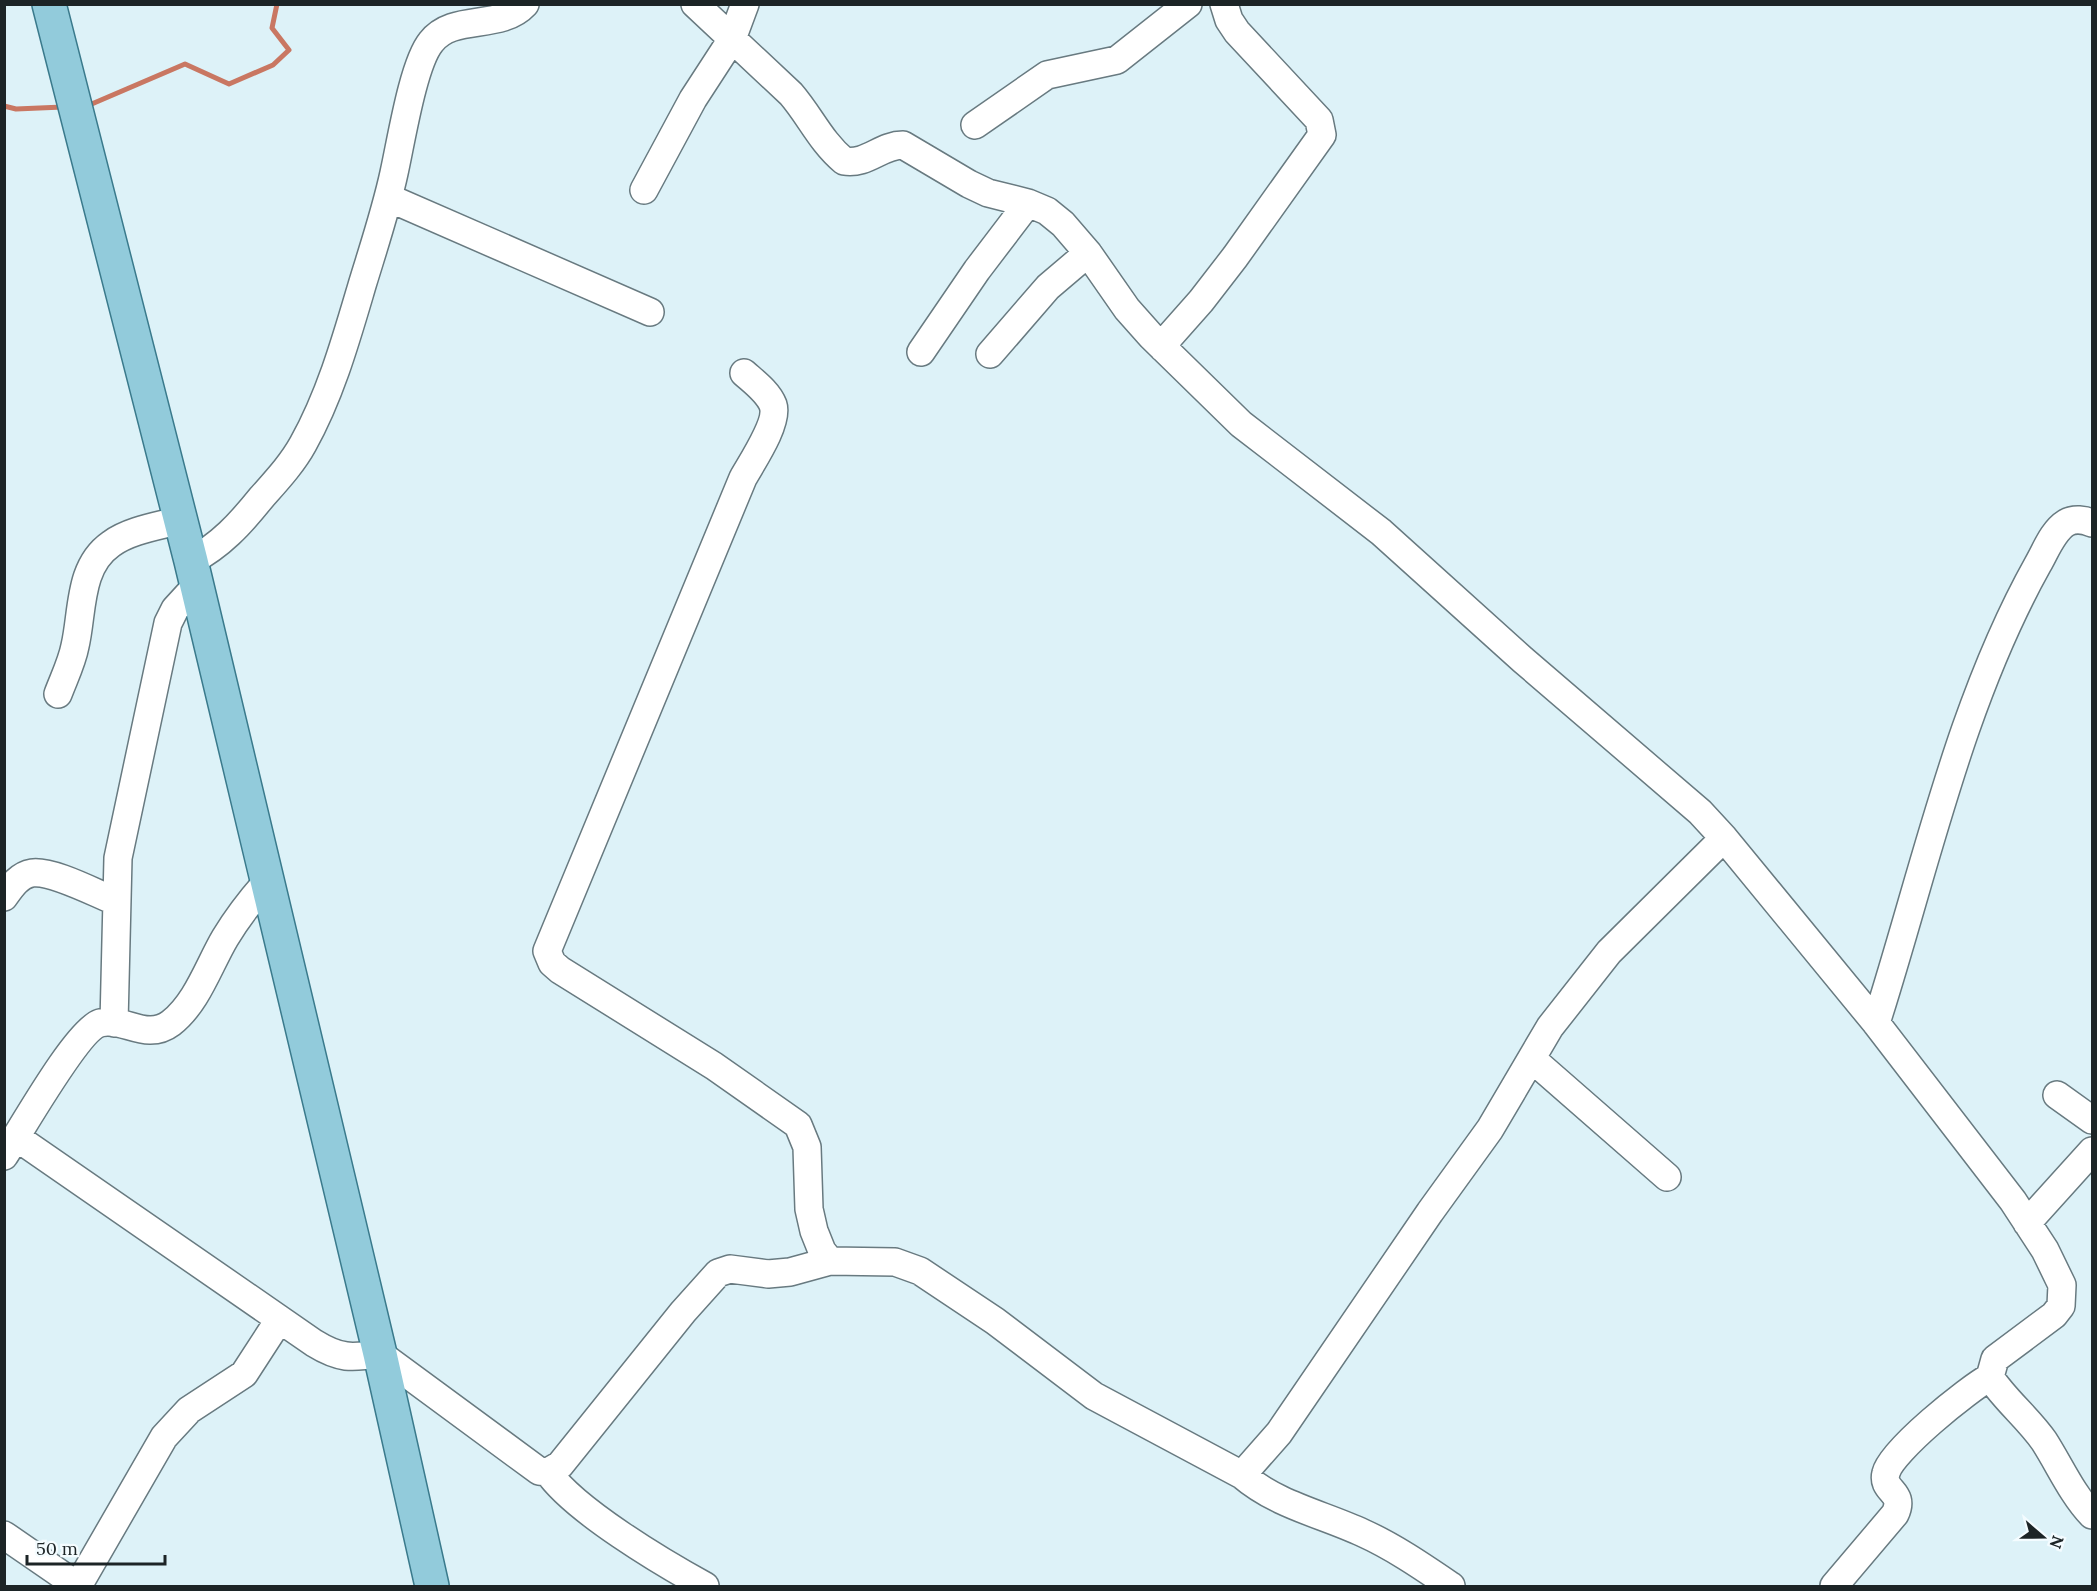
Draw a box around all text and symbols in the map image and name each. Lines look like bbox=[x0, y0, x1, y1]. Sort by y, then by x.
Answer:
north arrow bbox=[2013, 1507, 2073, 1567]
scale bar bbox=[27, 1528, 165, 1566]
text: N bbox=[2046, 1533, 2069, 1551]
text: 50 m bbox=[36, 1537, 78, 1560]

